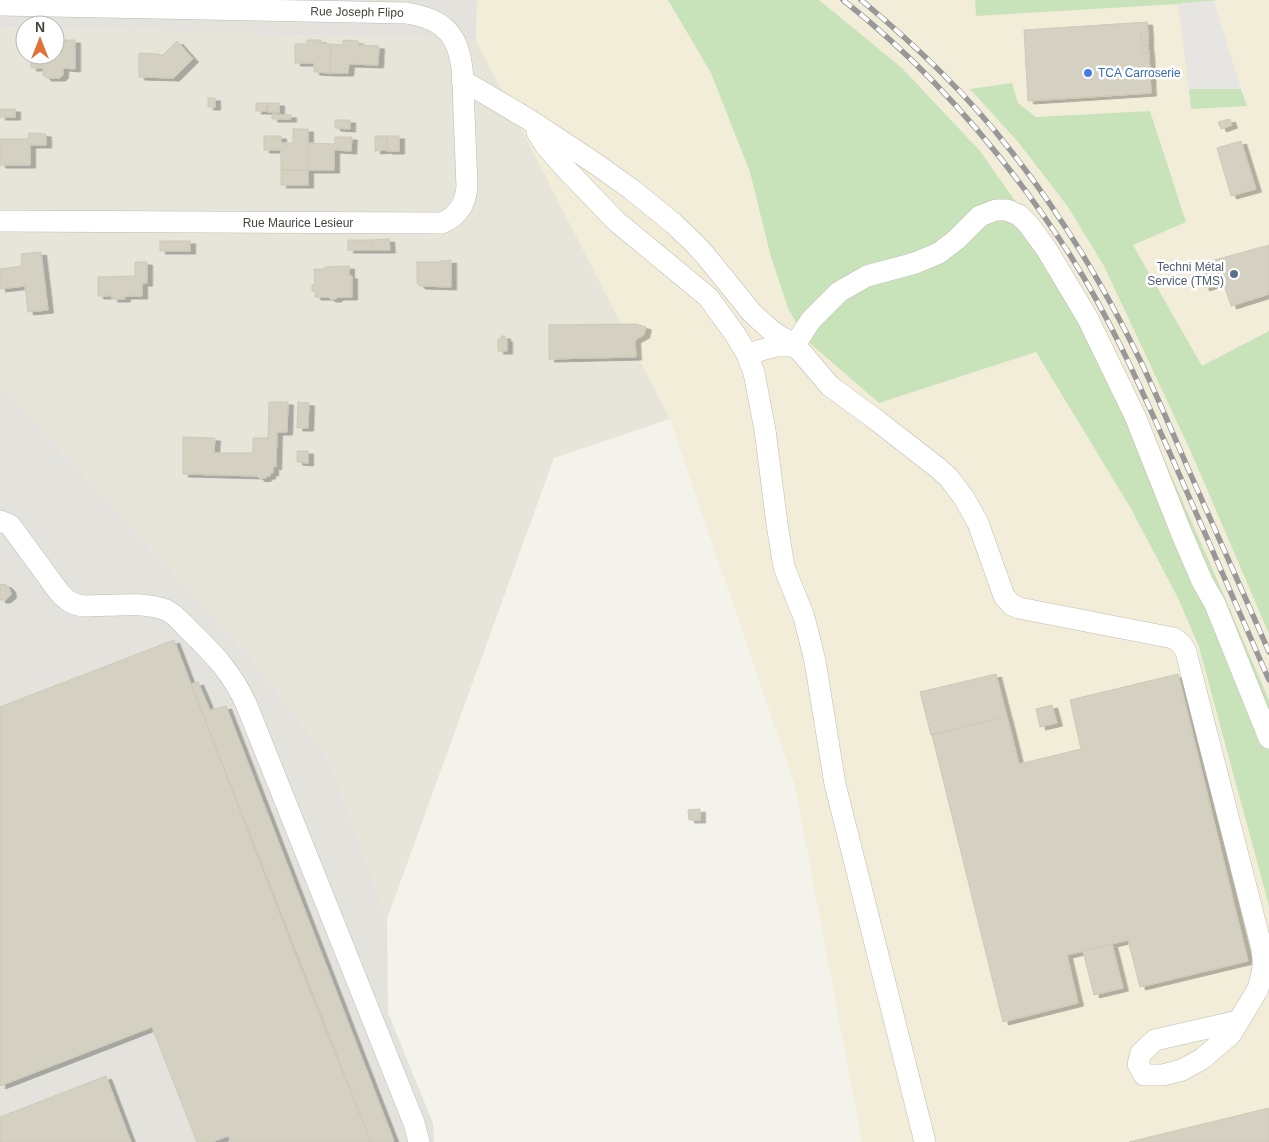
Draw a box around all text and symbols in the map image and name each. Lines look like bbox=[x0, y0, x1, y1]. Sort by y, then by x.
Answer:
street label: Rue Joseph Flipo bbox=[310, 4, 404, 20]
north arrow bbox=[15, 15, 65, 65]
text: N bbox=[35, 19, 45, 35]
place label: TCA Carroserie bbox=[1098, 66, 1181, 80]
marker: TCA Carroserie bbox=[1082, 67, 1094, 79]
street label: Rue Maurice Lesieur bbox=[243, 216, 353, 230]
place label: Techni Métal Service (TMS) bbox=[1147, 260, 1224, 288]
marker: Techni Métal Service (TMS) bbox=[1228, 268, 1240, 280]

